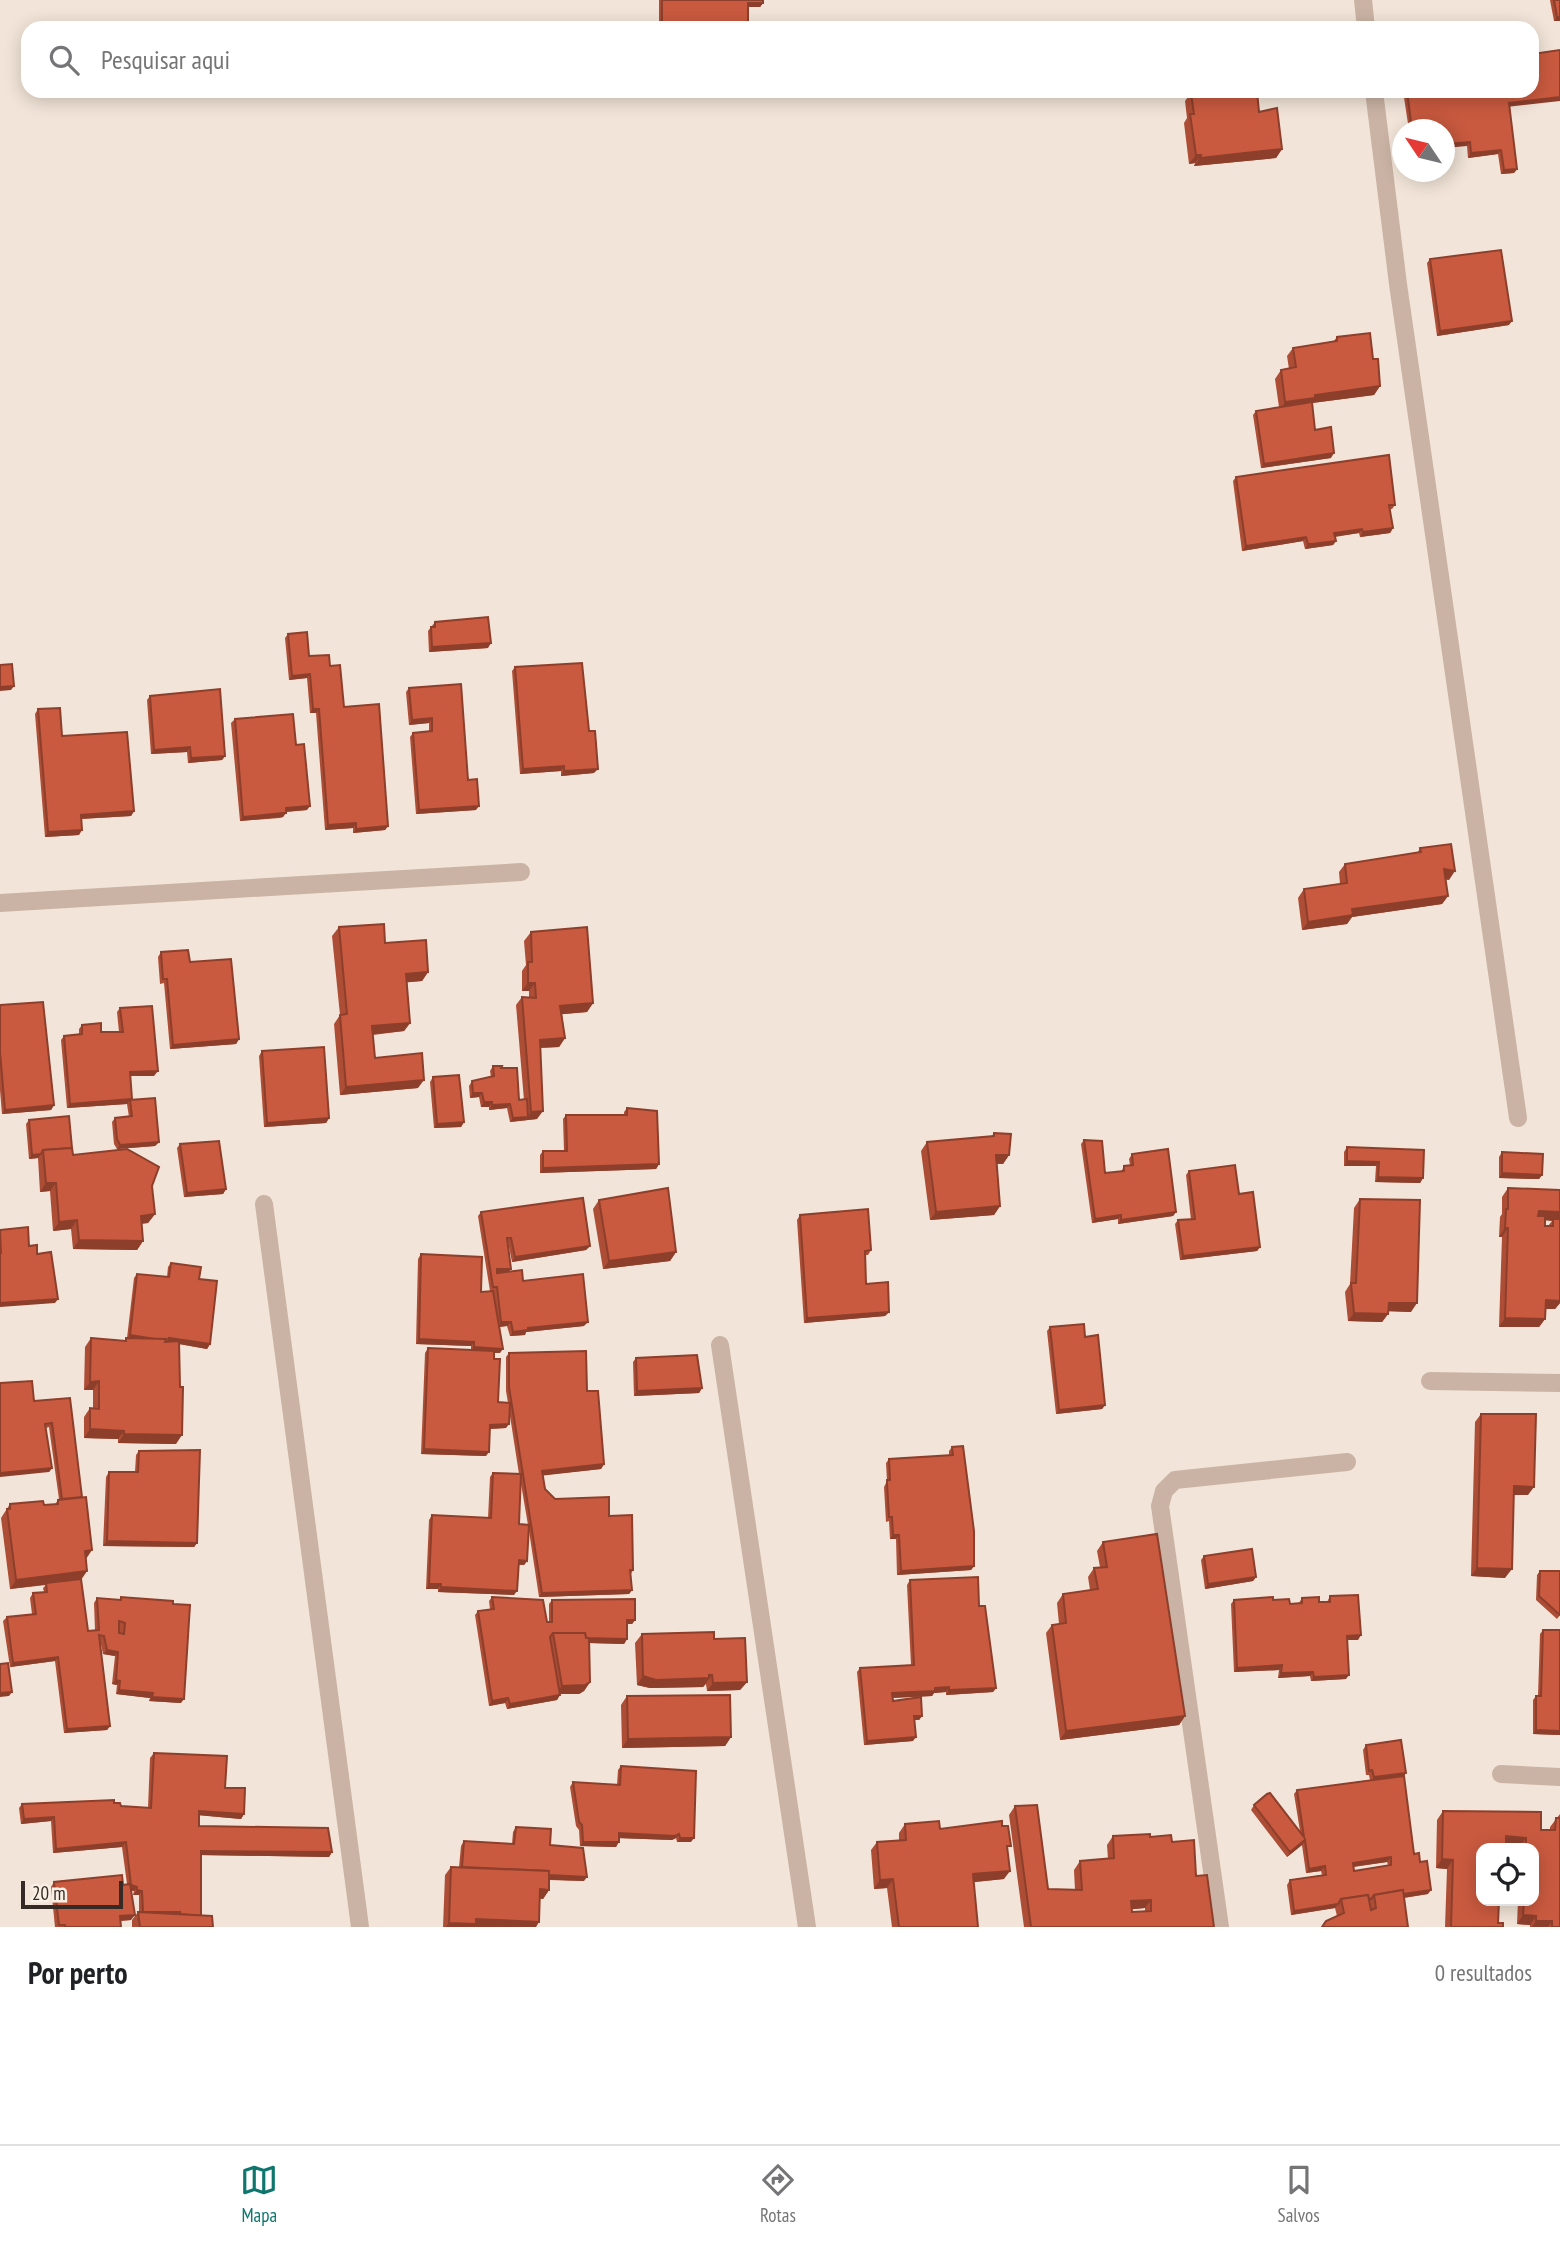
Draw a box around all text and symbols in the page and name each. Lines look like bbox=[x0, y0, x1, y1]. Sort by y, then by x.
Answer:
search box bbox=[21, 21, 1539, 98]
icon: search bbox=[45, 41, 83, 79]
text: Pesquisar aqui bbox=[101, 43, 230, 76]
north arrow bbox=[1392, 119, 1455, 182]
map controls bbox=[1476, 1843, 1539, 1906]
button: locate bbox=[1476, 1843, 1539, 1906]
scale bar bbox=[21, 1878, 122, 1910]
text: 20 m bbox=[32, 1881, 66, 1905]
text: Por perto bbox=[28, 1953, 128, 1992]
text: 0 resultados bbox=[1435, 1958, 1532, 1987]
tab: Mapa bbox=[240, 2161, 278, 2227]
tab: Rotas bbox=[759, 2161, 797, 2227]
tab: Salvos bbox=[1278, 2161, 1320, 2227]

